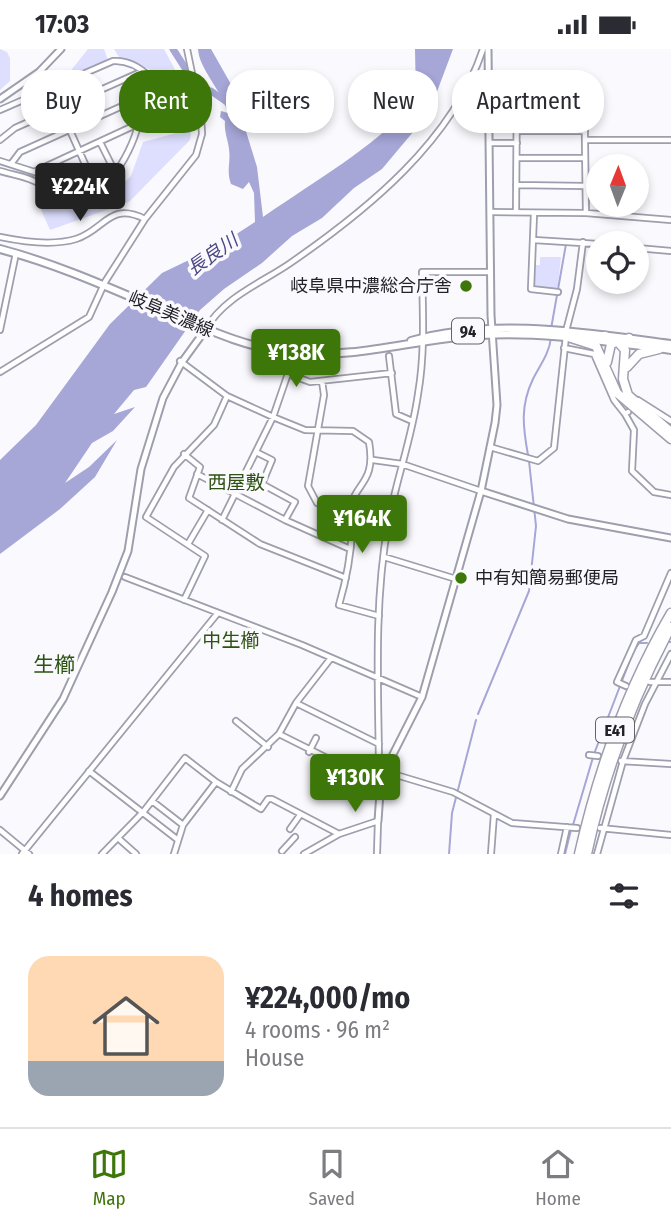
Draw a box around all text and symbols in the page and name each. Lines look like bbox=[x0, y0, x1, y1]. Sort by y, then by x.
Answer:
text: 17:03 bbox=[35, 9, 89, 40]
chip: Buy bbox=[21, 70, 105, 133]
chip: Rent bbox=[119, 70, 212, 133]
chip: Filters bbox=[226, 70, 334, 133]
chip: New bbox=[348, 70, 438, 133]
chip: Apartment bbox=[452, 70, 604, 133]
north arrow bbox=[586, 154, 649, 217]
map controls bbox=[586, 154, 649, 294]
pin: ¥224K bbox=[31, 163, 129, 223]
text: ¥224K bbox=[51, 172, 109, 200]
water label: 長良川 bbox=[182, 227, 244, 280]
button: locate bbox=[586, 231, 649, 294]
place label: 岐阜県中濃総合庁舎 bbox=[290, 275, 452, 297]
marker: 岐阜県中濃総合庁舎 bbox=[458, 278, 474, 294]
street label: 岐阜美濃線 bbox=[125, 286, 217, 342]
road number: 94 bbox=[452, 319, 484, 343]
pin: ¥138K bbox=[247, 329, 345, 389]
text: ¥138K bbox=[267, 338, 325, 366]
district label: 西屋敷 bbox=[207, 471, 265, 494]
pin: ¥164K bbox=[313, 496, 411, 555]
text: ¥164K bbox=[333, 504, 391, 532]
place label: 中有知簡易郵便局 bbox=[475, 567, 619, 589]
marker: 中有知簡易郵便局 bbox=[453, 570, 469, 586]
district label: 中生櫛 bbox=[202, 629, 260, 652]
district label: 生櫛 bbox=[33, 652, 75, 678]
road number: E41 bbox=[596, 717, 634, 743]
pin: ¥130K bbox=[306, 755, 404, 814]
text: ¥130K bbox=[326, 763, 384, 791]
icon: filters bbox=[605, 877, 643, 915]
text: 4 homes bbox=[28, 878, 133, 914]
text: ¥224,000/mo bbox=[245, 980, 410, 1016]
icon: home bbox=[84, 984, 168, 1068]
text: 4 rooms · 96 m² bbox=[245, 1016, 390, 1044]
text: House bbox=[245, 1044, 304, 1072]
tab: Map bbox=[90, 1145, 128, 1210]
tab: Saved bbox=[309, 1145, 355, 1210]
tab: Home bbox=[535, 1145, 581, 1210]

